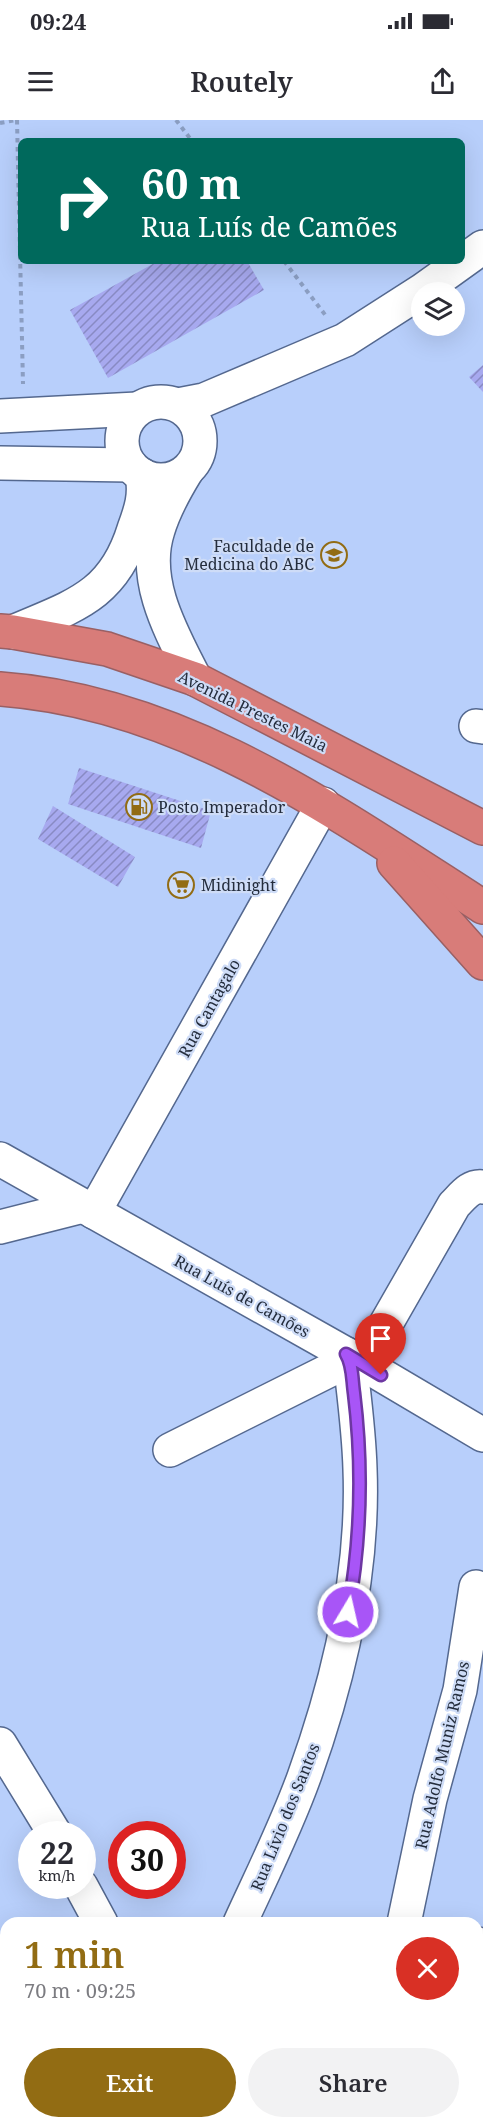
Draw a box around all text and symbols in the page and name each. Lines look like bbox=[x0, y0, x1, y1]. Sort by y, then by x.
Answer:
text: 09:24 bbox=[30, 6, 86, 36]
text: Routely bbox=[190, 63, 293, 100]
icon: menu bbox=[24, 65, 57, 98]
icon: share bbox=[426, 65, 459, 98]
text: 60 m bbox=[141, 154, 241, 211]
icon: right bbox=[42, 162, 120, 240]
text: Rua Luís de Camões bbox=[141, 208, 397, 245]
map controls bbox=[411, 282, 465, 336]
button: layers bbox=[411, 282, 465, 336]
place label: Faculdade de Medicina do ABC bbox=[184, 535, 314, 575]
school or university icon: Faculdade de Medicina do ABC bbox=[319, 540, 349, 570]
street label: Avenida Prestes Maia bbox=[175, 665, 331, 757]
fuel station icon: Posto Imperador bbox=[124, 792, 154, 822]
place label: Posto Imperador bbox=[158, 796, 286, 818]
supermarket icon: Midinight bbox=[166, 870, 196, 900]
place label: Midinight bbox=[201, 874, 276, 896]
street label: Rua Cantagalo bbox=[173, 955, 245, 1061]
street label: Rua Luís de Camões bbox=[170, 1250, 314, 1342]
pin bbox=[355, 1313, 406, 1375]
icon: arrive bbox=[364, 1322, 397, 1355]
position arrow bbox=[316, 1580, 380, 1644]
street label: Rua Adolfo Muniz Ramos bbox=[410, 1659, 474, 1851]
street label: Rua Lívio dos Santos bbox=[245, 1740, 325, 1894]
speed limit sign: 30 bbox=[108, 1821, 186, 1899]
text: 22 bbox=[40, 1832, 74, 1873]
text: km/h bbox=[39, 1865, 75, 1885]
text: 1 min bbox=[24, 1930, 125, 1979]
button: close bbox=[396, 1937, 459, 2000]
text: 70 m · 09:25 bbox=[24, 1977, 136, 2004]
button: Exit bbox=[24, 2048, 236, 2117]
button: Share bbox=[248, 2048, 459, 2117]

